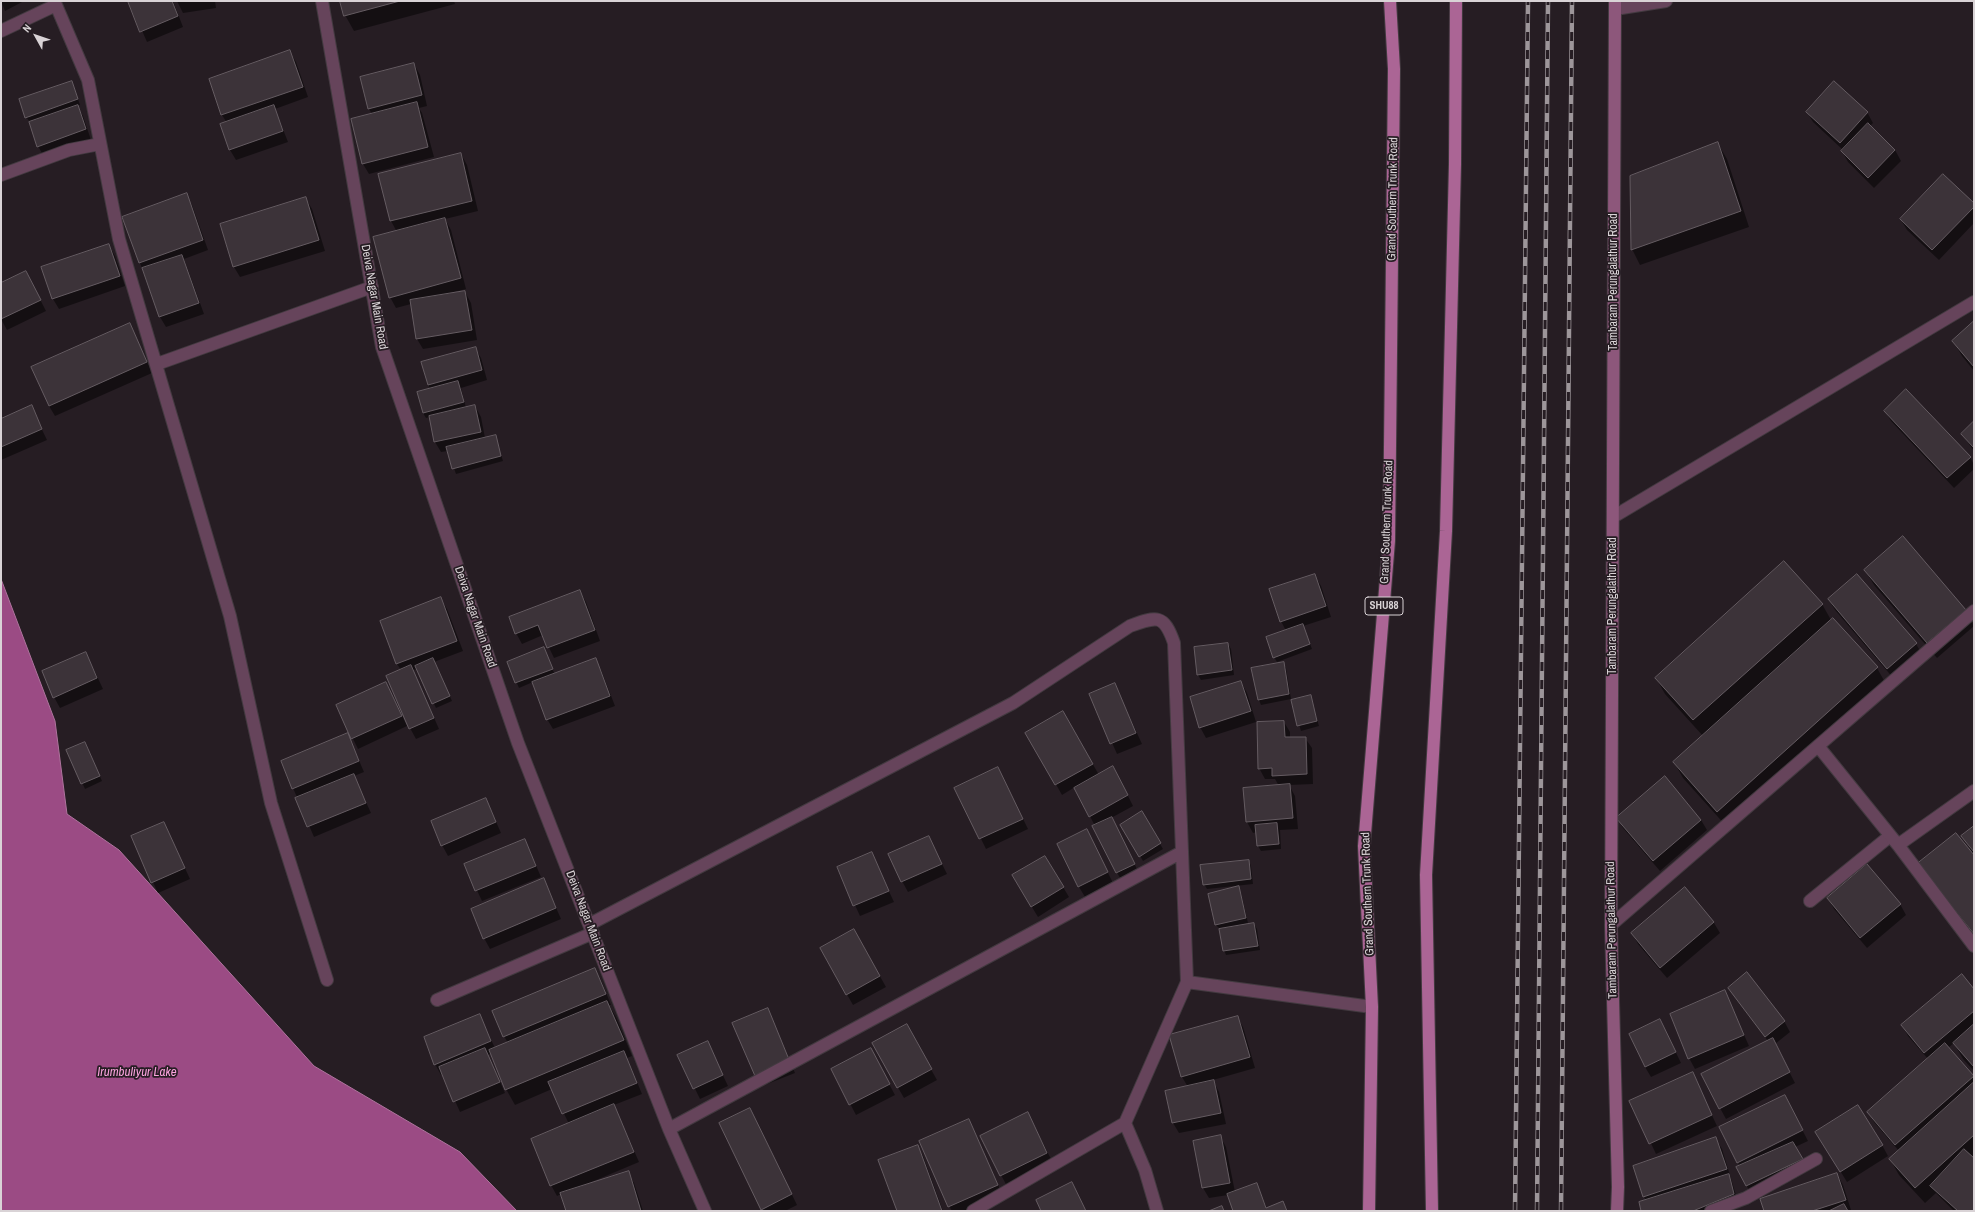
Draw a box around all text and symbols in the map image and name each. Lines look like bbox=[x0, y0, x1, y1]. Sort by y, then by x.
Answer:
north arrow bbox=[16, 16, 56, 56]
text: N bbox=[19, 21, 34, 35]
street label: Grand Southern Trunk Road bbox=[1385, 137, 1401, 261]
street label: Tambaram Perungalathur Road bbox=[1607, 213, 1621, 351]
street label: Deiva Nagar Main Road bbox=[358, 244, 390, 350]
street label: Grand Southern Trunk Road bbox=[1378, 460, 1396, 584]
street label: Tambaram Perungalathur Road bbox=[1606, 537, 1620, 675]
street label: Deiva Nagar Main Road bbox=[451, 564, 499, 670]
road number: SHU88 bbox=[1365, 597, 1403, 615]
street label: Grand Southern Trunk Road bbox=[1359, 832, 1377, 956]
street label: Tambaram Perungalathur Road bbox=[1604, 861, 1620, 999]
street label: Deiva Nagar Main Road bbox=[562, 869, 614, 973]
water label: Irumbuliyur Lake bbox=[97, 1065, 177, 1081]

